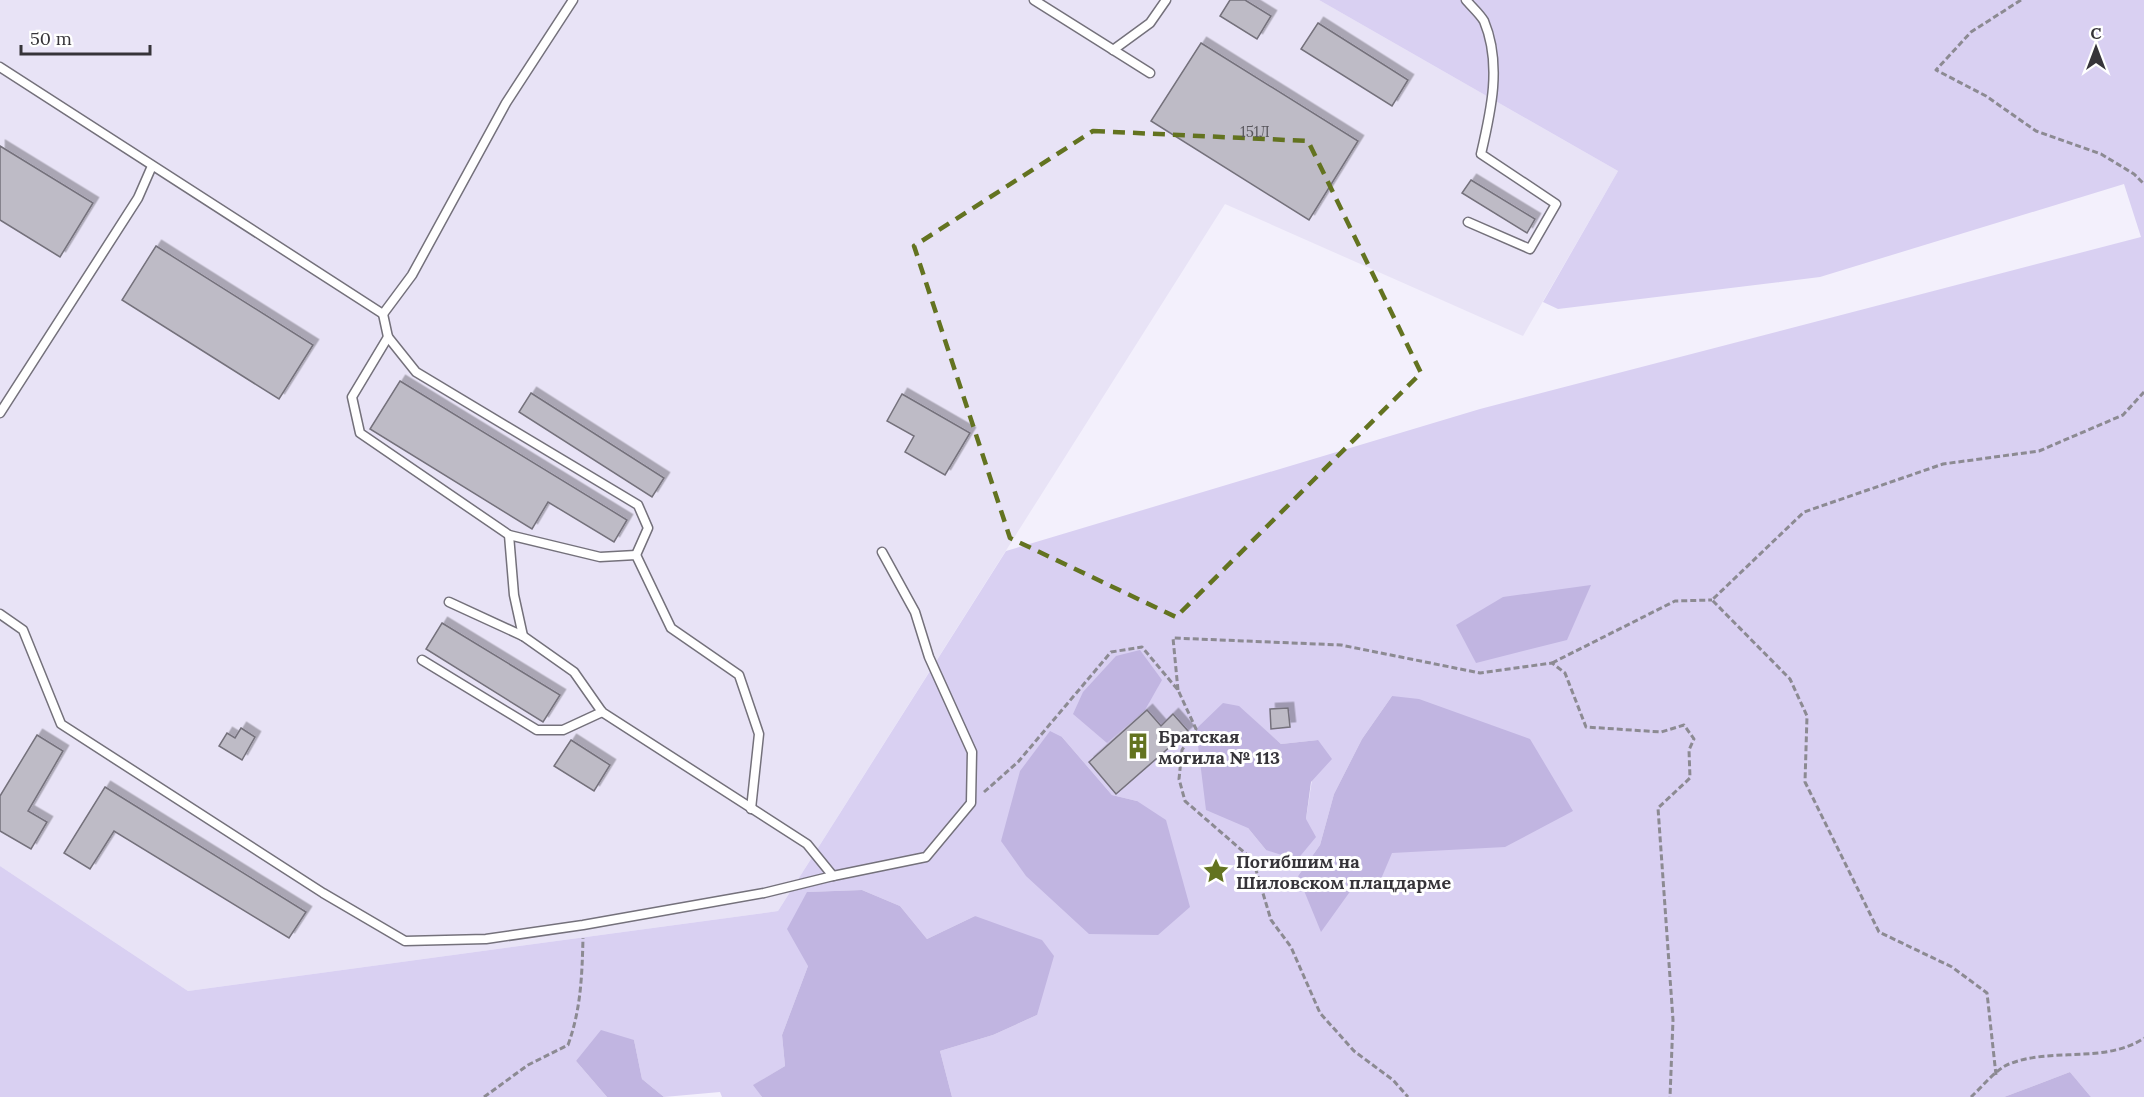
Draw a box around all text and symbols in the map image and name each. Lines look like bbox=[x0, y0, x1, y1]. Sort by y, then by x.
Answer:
scale bar bbox=[21, 18, 150, 56]
north arrow bbox=[2066, 18, 2126, 78]
text: С bbox=[2090, 23, 2102, 43]
text: 50 m bbox=[30, 27, 72, 50]
house number: 151Л bbox=[1240, 122, 1270, 141]
place label: Братская могила № 113 bbox=[1158, 725, 1280, 769]
building icon: Братская могила № 113 bbox=[1123, 731, 1153, 761]
place label: Погибшим на Шиловском плацдарме bbox=[1236, 850, 1451, 894]
place icon: Погибшим на Шиловском плацдарме bbox=[1201, 856, 1231, 886]

